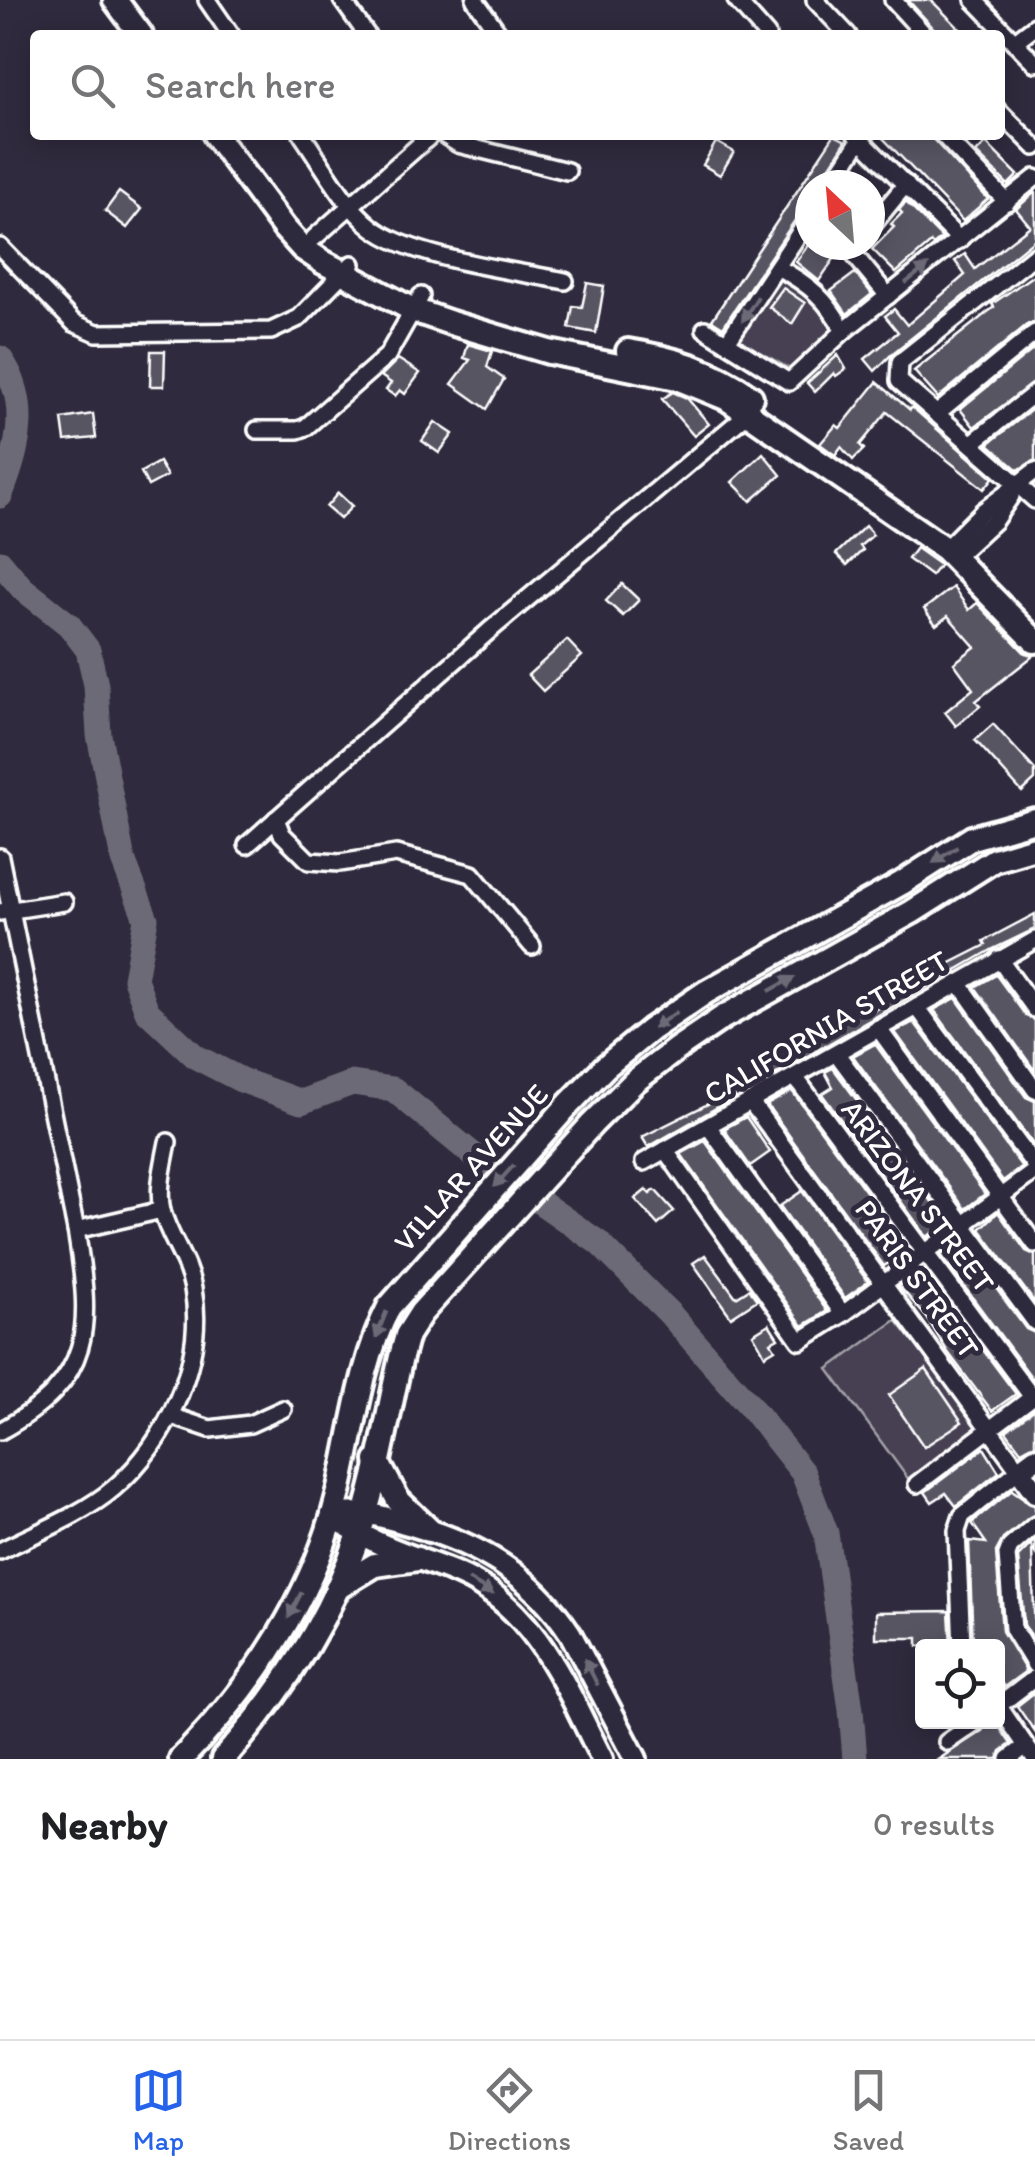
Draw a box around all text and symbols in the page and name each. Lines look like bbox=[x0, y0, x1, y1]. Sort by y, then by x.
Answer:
search box bbox=[30, 30, 1005, 140]
icon: search bbox=[65, 58, 120, 113]
text: Search here bbox=[145, 62, 336, 108]
north arrow bbox=[795, 170, 885, 260]
one-way arrow bbox=[904, 264, 930, 284]
one-way arrow bbox=[741, 295, 759, 322]
one-way arrow bbox=[932, 846, 959, 864]
street label: CALIFORNIA STREET bbox=[697, 941, 955, 1112]
one-way arrow bbox=[767, 976, 796, 993]
one-way arrow bbox=[652, 1010, 679, 1028]
street label: VILLAR AVENUE bbox=[385, 1076, 556, 1259]
street label: ARIZONA STREET bbox=[834, 1092, 1003, 1300]
one-way arrow bbox=[494, 1163, 516, 1188]
street label: PARIS STREET bbox=[847, 1192, 988, 1366]
one-way arrow bbox=[373, 1310, 389, 1340]
one-way arrow bbox=[467, 1577, 494, 1596]
one-way arrow bbox=[287, 1590, 304, 1619]
map controls bbox=[915, 1639, 1005, 1729]
button: locate bbox=[915, 1639, 1005, 1729]
one-way arrow bbox=[583, 1658, 600, 1687]
text: Nearby bbox=[40, 1799, 167, 1850]
text: 0 results bbox=[873, 1805, 995, 1843]
tab: Map bbox=[131, 2063, 186, 2157]
tab: Directions bbox=[448, 2063, 571, 2157]
tab: Saved bbox=[833, 2063, 904, 2157]

